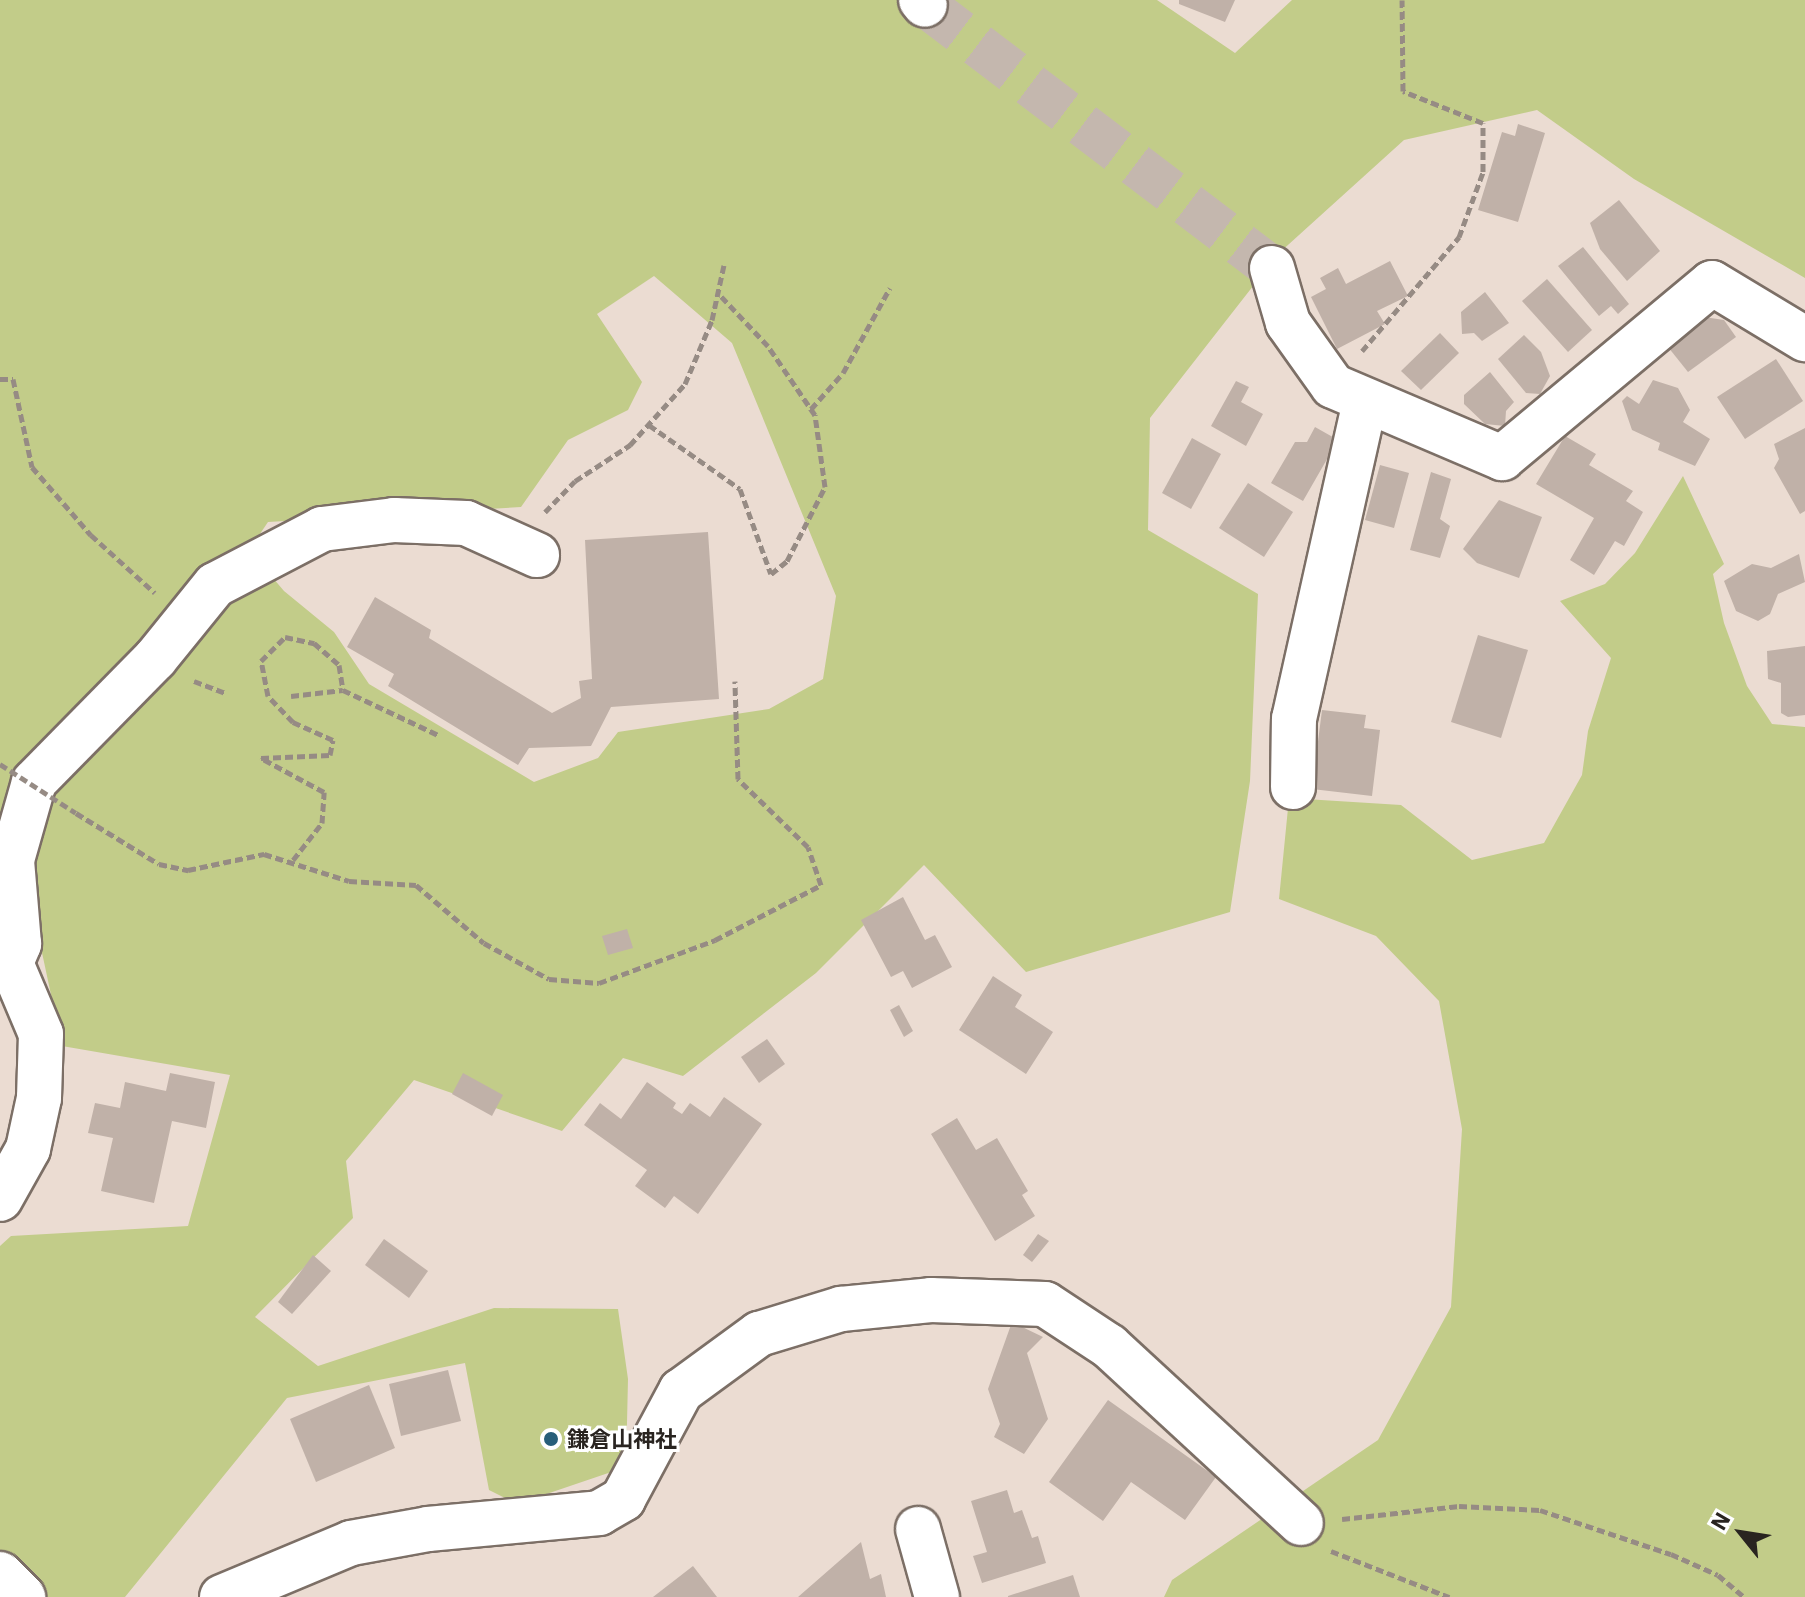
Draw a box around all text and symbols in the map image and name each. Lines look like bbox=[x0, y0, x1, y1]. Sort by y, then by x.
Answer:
place label: 鎌倉山神社 bbox=[567, 1426, 677, 1452]
marker: 鎌倉山神社 bbox=[542, 1430, 560, 1448]
north arrow bbox=[1701, 1493, 1781, 1573]
text: N bbox=[1703, 1507, 1736, 1535]

